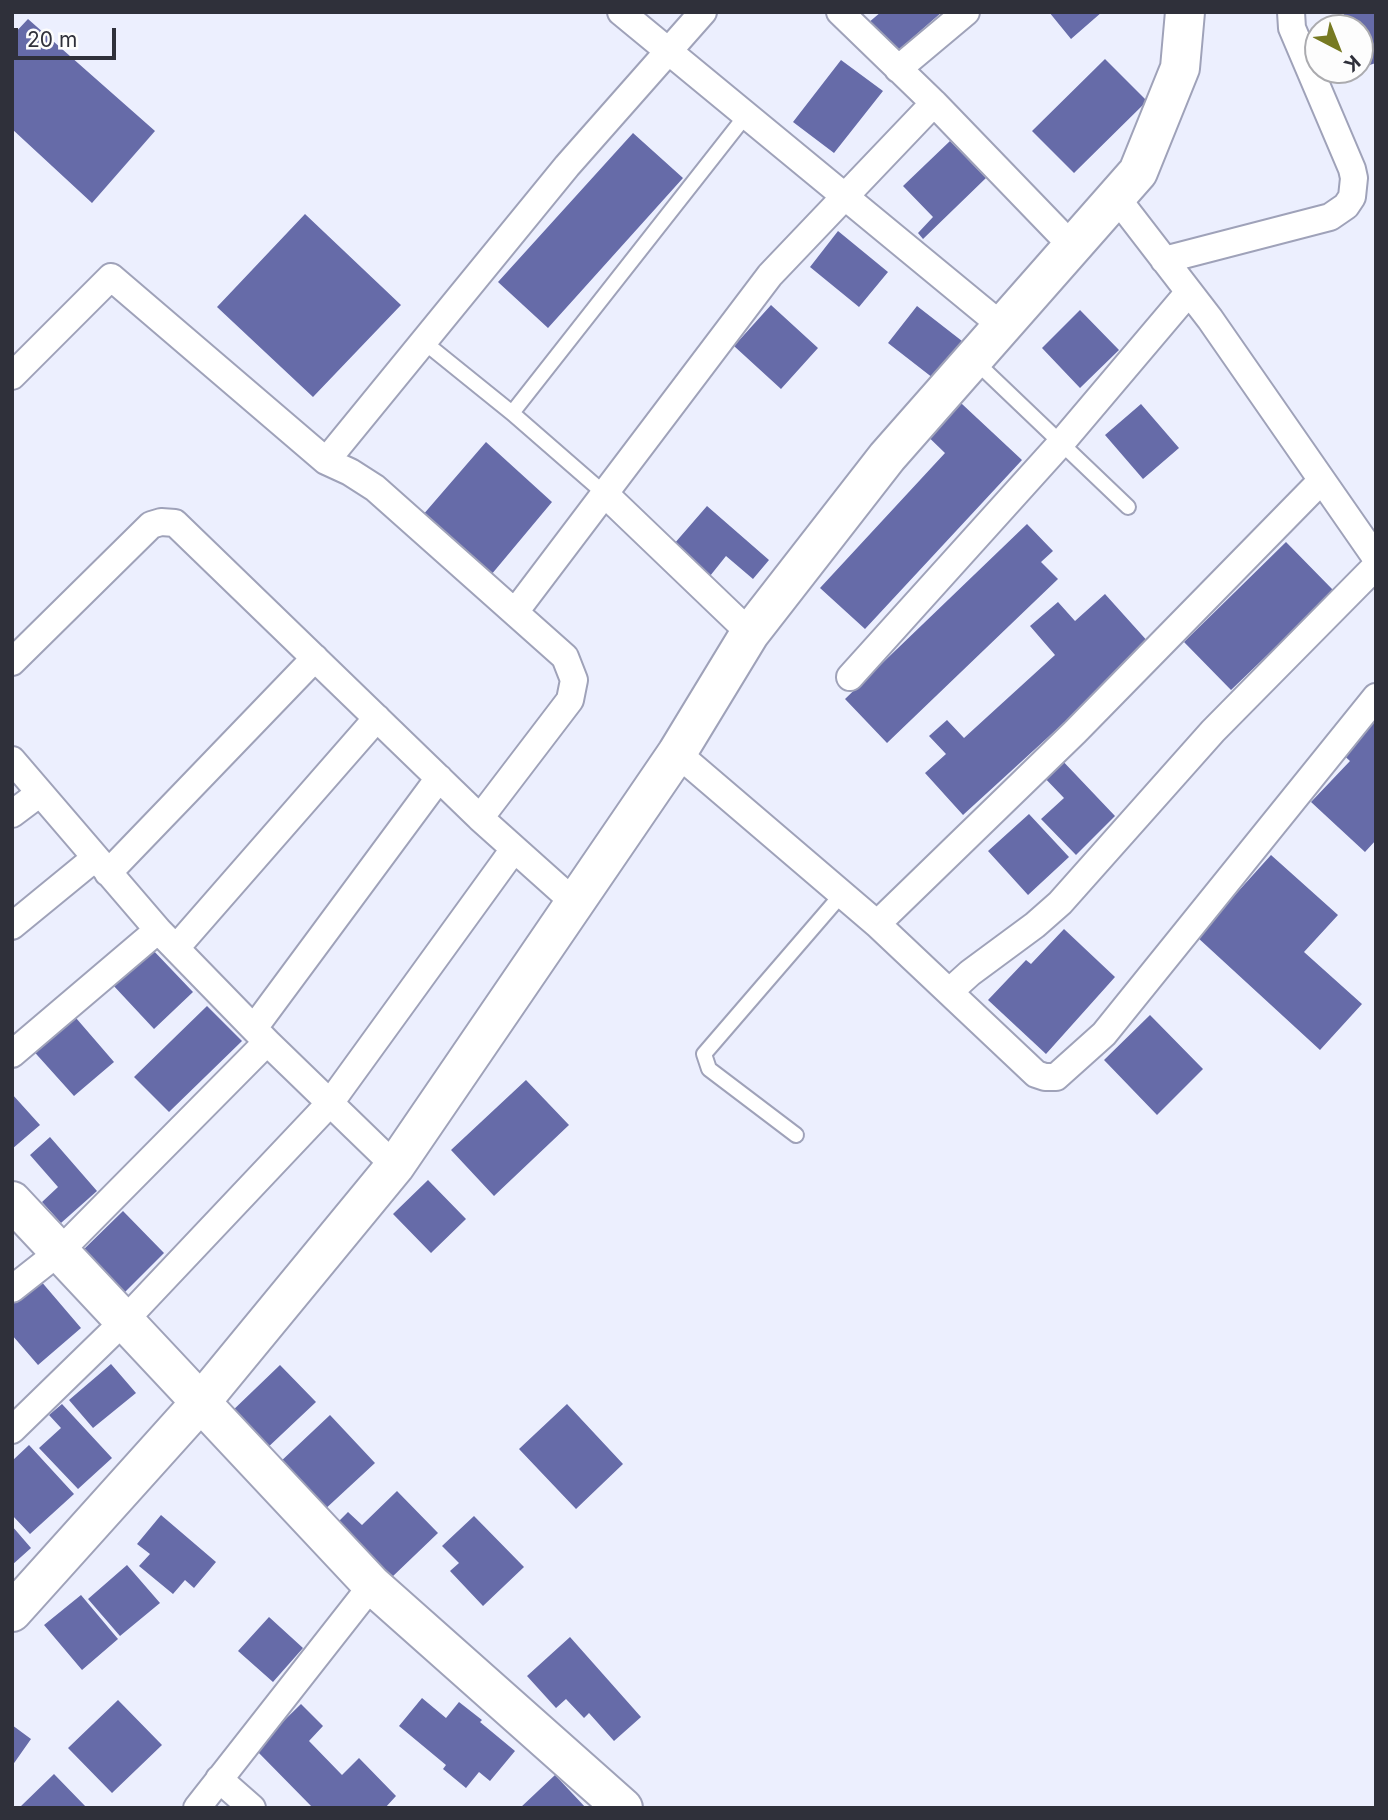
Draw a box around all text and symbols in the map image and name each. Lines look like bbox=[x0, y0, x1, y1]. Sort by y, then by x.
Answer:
scale bar bbox=[18, 14, 119, 58]
north arrow bbox=[1304, 14, 1374, 84]
text: 20 m bbox=[27, 27, 77, 52]
text: K bbox=[1339, 50, 1365, 77]

